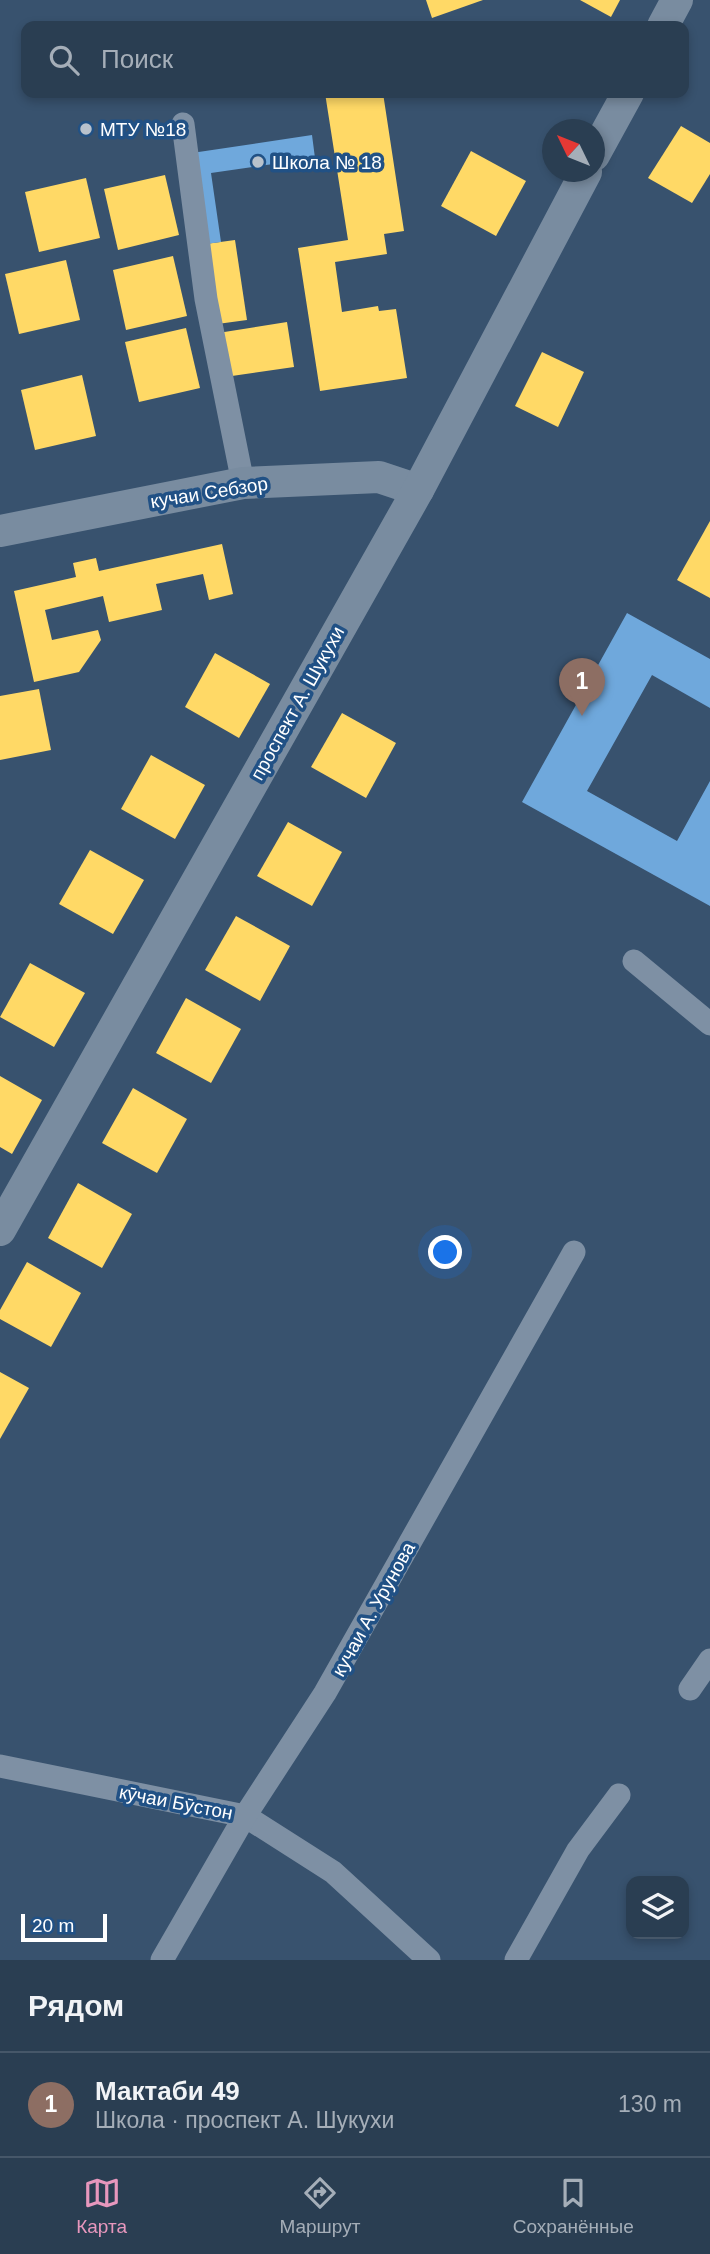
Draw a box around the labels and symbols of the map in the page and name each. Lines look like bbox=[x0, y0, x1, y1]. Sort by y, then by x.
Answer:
place label: МТУ №18 bbox=[100, 119, 186, 140]
north arrow bbox=[542, 119, 605, 182]
marker: МТУ №18 bbox=[78, 121, 94, 137]
place label: Школа № 18 bbox=[272, 152, 382, 173]
marker: Школа № 18 bbox=[250, 154, 266, 170]
street label: кучаи Себзор bbox=[149, 473, 269, 512]
street label: проспект А. Шукухи bbox=[246, 623, 348, 784]
pin: 1 bbox=[559, 658, 605, 716]
your location bbox=[428, 1235, 462, 1269]
street label: кучаи А. Урунова bbox=[328, 1538, 419, 1680]
street label: кӯчаи Бӯстон bbox=[117, 1781, 234, 1824]
scale bar bbox=[21, 1911, 107, 1943]

